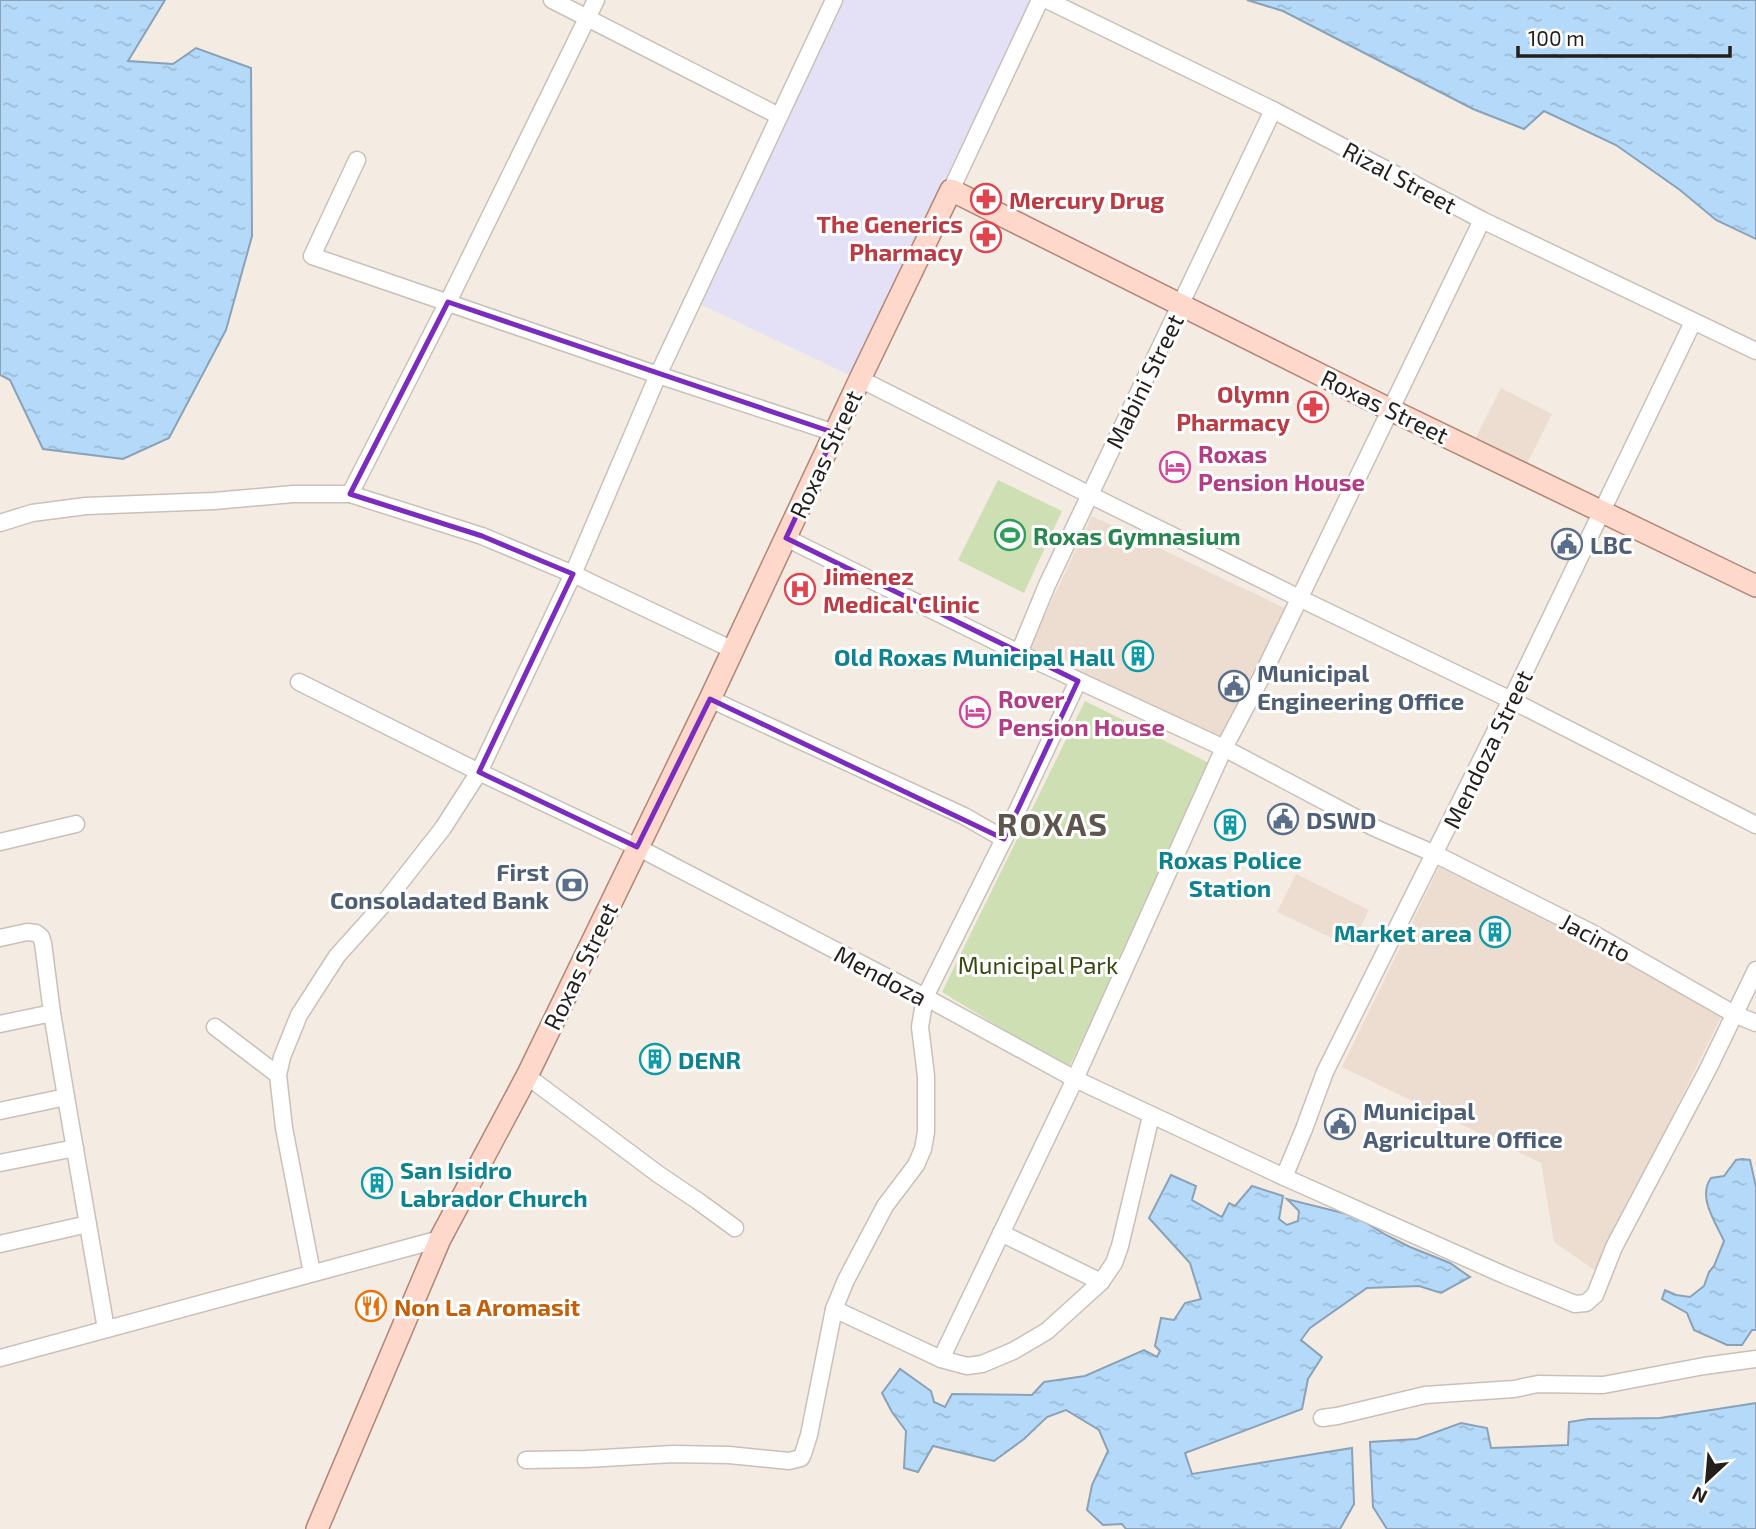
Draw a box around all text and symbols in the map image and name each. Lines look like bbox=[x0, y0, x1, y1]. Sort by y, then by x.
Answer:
scale bar bbox=[1518, 14, 1730, 58]
text: 100 m bbox=[1528, 25, 1585, 50]
street label: Rizal Street bbox=[1338, 135, 1462, 219]
pharmacy icon: Mercury Drug bbox=[969, 182, 1003, 216]
place label: Mercury Drug bbox=[1009, 185, 1164, 214]
place label: The Generics Pharmacy bbox=[817, 209, 963, 266]
pharmacy icon: The Generics Pharmacy bbox=[969, 220, 1003, 254]
street label: Mabini Street bbox=[1099, 309, 1189, 453]
street label: Roxas Street bbox=[1317, 363, 1453, 449]
place label: Olymn Pharmacy bbox=[1176, 379, 1290, 436]
street label: Roxas Street bbox=[783, 385, 867, 523]
pharmacy icon: Olymn Pharmacy bbox=[1296, 390, 1330, 424]
place label: Roxas Pension House bbox=[1198, 439, 1365, 496]
hotel icon: Roxas Pension House bbox=[1158, 450, 1192, 484]
sports icon: Roxas Gymnasium bbox=[993, 518, 1027, 552]
place label: Roxas Gymnasium bbox=[1033, 521, 1241, 550]
public building icon: LBC bbox=[1550, 527, 1584, 561]
place label: LBC bbox=[1590, 530, 1632, 559]
place label: Jimenez Medical Clinic bbox=[823, 561, 980, 618]
hospital icon: Jimenez Medical Clinic bbox=[783, 572, 817, 606]
building icon: Old Roxas Municipal Hall bbox=[1121, 639, 1155, 673]
place label: Old Roxas Municipal Hall bbox=[834, 642, 1115, 671]
place label: Municipal Engineering Office bbox=[1257, 658, 1464, 715]
street label: Mendoza Street bbox=[1436, 665, 1538, 833]
public building icon: Municipal Engineering Office bbox=[1217, 669, 1251, 703]
place label: Rover Pension House bbox=[998, 684, 1165, 741]
hotel icon: Rover Pension House bbox=[958, 695, 992, 729]
public building icon: DSWD bbox=[1266, 802, 1300, 836]
district label: ROXAS bbox=[997, 804, 1109, 842]
place label: DSWD bbox=[1306, 805, 1376, 834]
building icon: Roxas Police Station bbox=[1213, 808, 1247, 842]
place label: Roxas Police Station bbox=[1158, 845, 1302, 902]
place label: First Consoladated Bank bbox=[330, 857, 550, 914]
bank icon: First Consoladated Bank bbox=[555, 868, 589, 902]
street label: Roxas Street bbox=[537, 898, 623, 1034]
street label: Jacinto bbox=[1556, 906, 1636, 968]
building icon: Market area bbox=[1478, 915, 1512, 949]
place label: Market area bbox=[1334, 918, 1472, 947]
street label: Mendoza bbox=[830, 939, 932, 1011]
park label: Municipal Park bbox=[958, 950, 1118, 979]
building icon: DENR bbox=[638, 1042, 672, 1076]
place label: DENR bbox=[678, 1045, 741, 1074]
place label: Municipal Agriculture Office bbox=[1363, 1096, 1563, 1153]
public building icon: Municipal Agriculture Office bbox=[1323, 1107, 1357, 1141]
place label: San Isidro Labrador Church bbox=[400, 1155, 588, 1212]
building icon: San Isidro Labrador Church bbox=[360, 1166, 394, 1200]
restaurant icon: Non La Aromasit bbox=[354, 1289, 388, 1323]
place label: Non La Aromasit bbox=[394, 1292, 580, 1321]
north arrow bbox=[1672, 1445, 1742, 1515]
text: N bbox=[1688, 1482, 1711, 1509]

